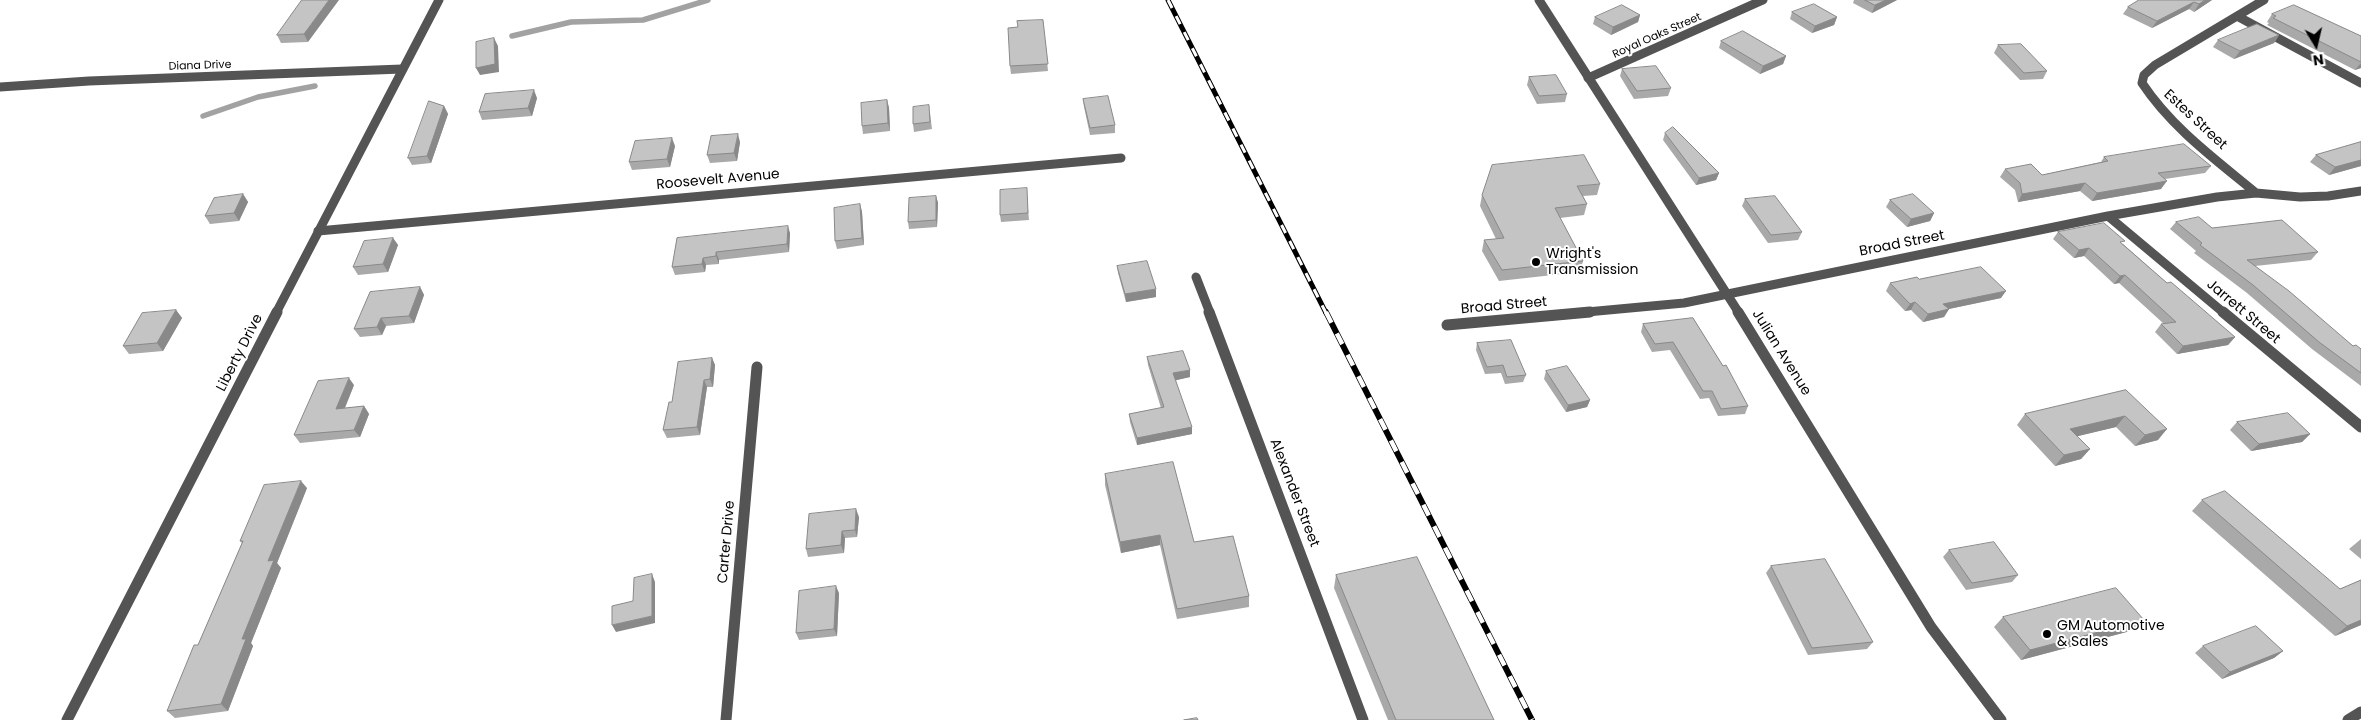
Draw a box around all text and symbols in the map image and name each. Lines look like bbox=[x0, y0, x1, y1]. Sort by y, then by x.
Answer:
street label: Royal Oaks Street bbox=[1611, 11, 1703, 61]
north arrow bbox=[2291, 20, 2341, 70]
text: N bbox=[2312, 49, 2325, 71]
street label: Diana Drive bbox=[168, 58, 232, 74]
street label: Estes Street bbox=[2160, 86, 2230, 154]
street label: Roosevelt Avenue bbox=[656, 166, 780, 194]
street label: Broad Street bbox=[1858, 228, 1946, 260]
place label: Wright's Transmission bbox=[1546, 246, 1638, 278]
marker: Wright's Transmission bbox=[1530, 256, 1542, 268]
street label: Jarrett Street bbox=[2203, 276, 2283, 348]
street label: Broad Street bbox=[1460, 294, 1548, 318]
street label: Julian Avenue bbox=[1748, 307, 1814, 399]
street label: Liberty Drive bbox=[213, 311, 267, 395]
street label: Alexander Street bbox=[1266, 436, 1322, 550]
street label: Carter Drive bbox=[715, 500, 739, 584]
place label: GM Automotive & Sales bbox=[2057, 618, 2165, 650]
marker: GM Automotive & Sales bbox=[2041, 628, 2053, 640]

